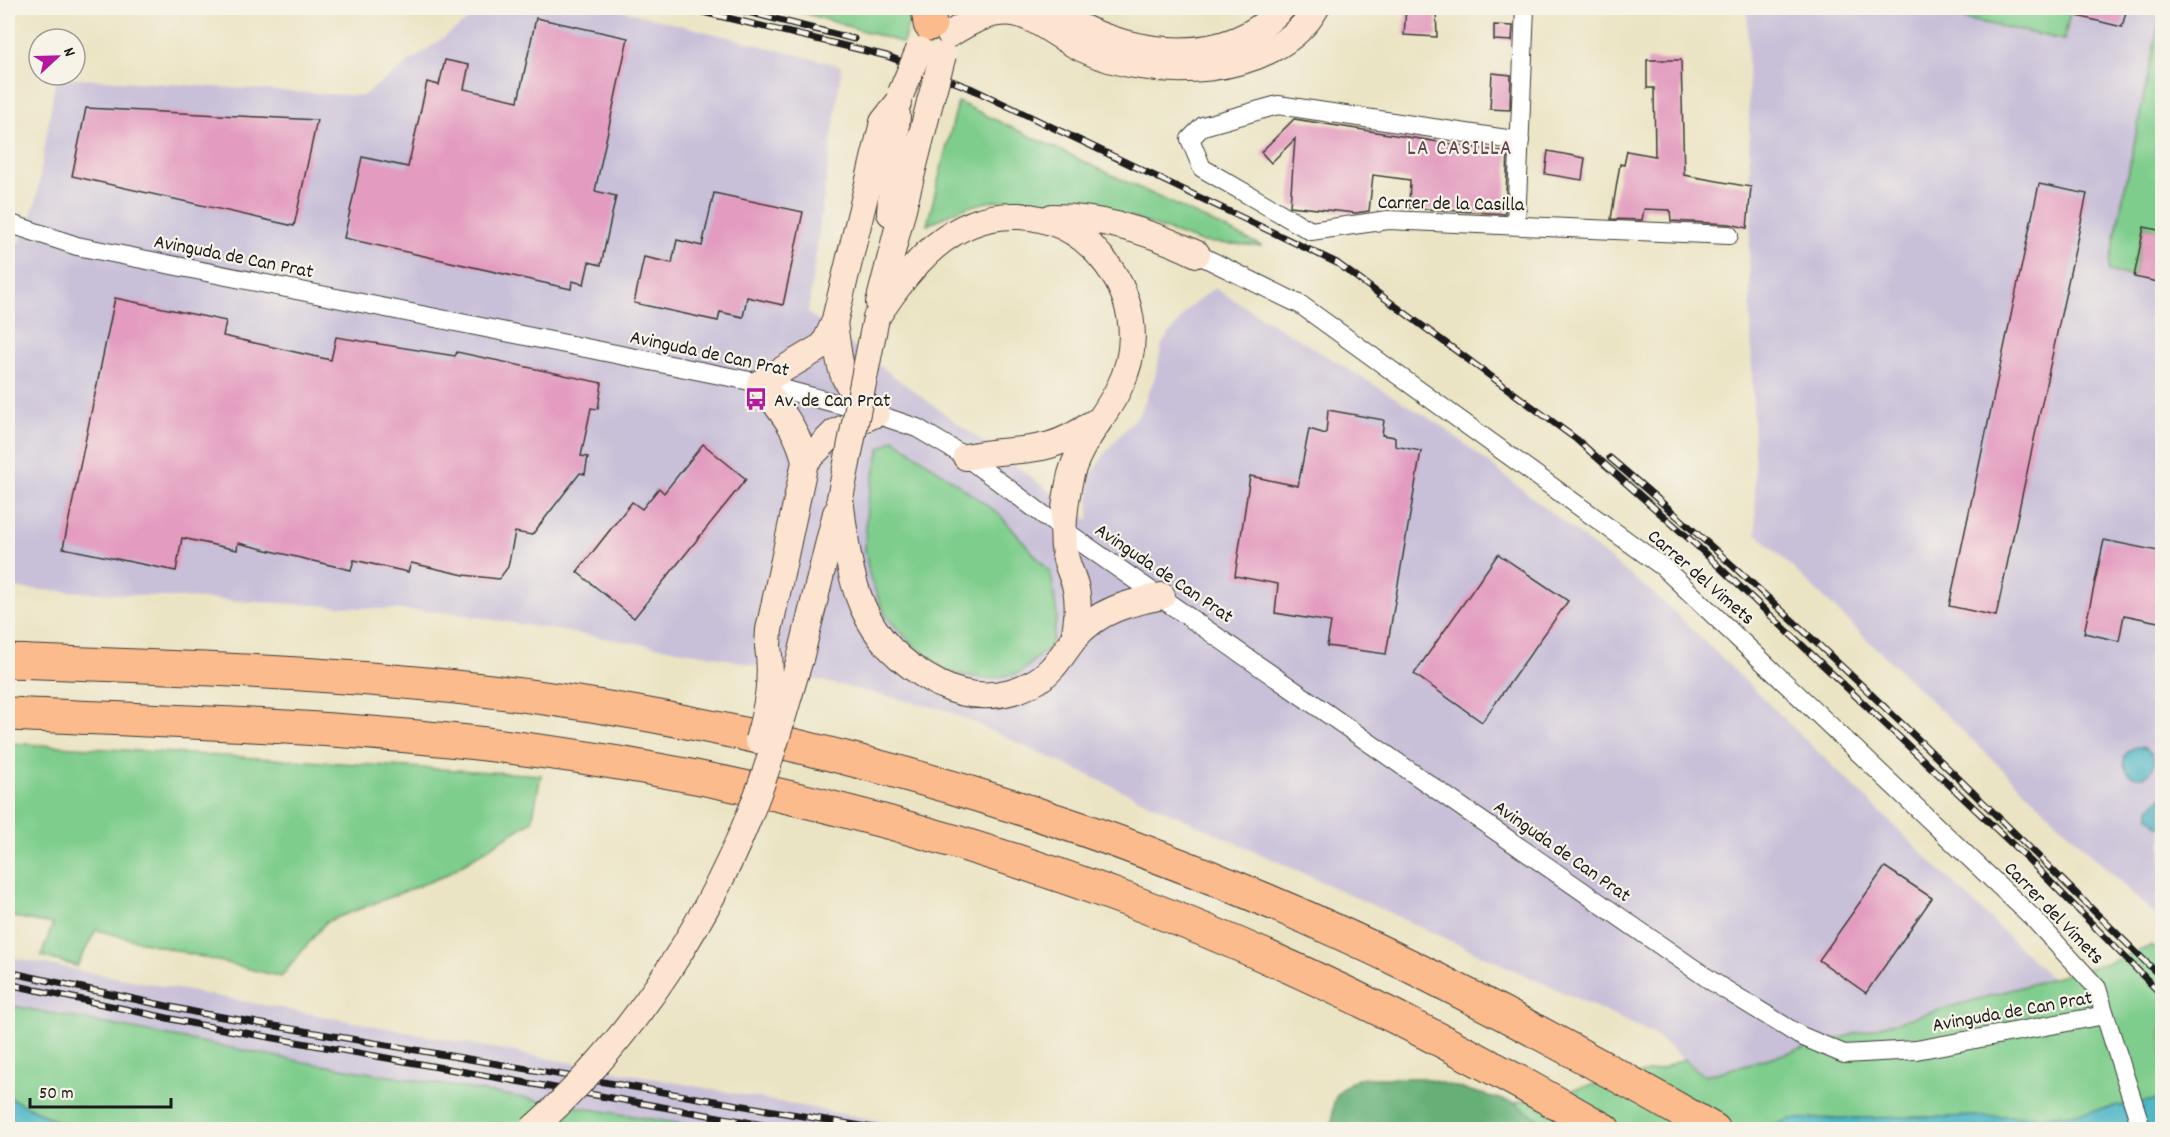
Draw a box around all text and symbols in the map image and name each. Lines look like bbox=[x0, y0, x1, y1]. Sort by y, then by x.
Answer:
north arrow bbox=[27, 27, 87, 87]
text: N bbox=[56, 44, 81, 60]
district label: LA CASILLA bbox=[1407, 135, 1513, 165]
street label: Carrer de la Casilla bbox=[1377, 190, 1525, 220]
street label: Avinguda de Can Prat bbox=[151, 229, 316, 287]
street label: Avinguda de Can Prat bbox=[627, 324, 792, 385]
bus stop icon: Av. de Can Prat bbox=[743, 386, 769, 412]
place label: Av. de Can Prat bbox=[774, 388, 890, 416]
street label: Avinguda de Can Prat bbox=[1088, 518, 1238, 631]
street label: Carrer del Vimets bbox=[1640, 524, 1760, 633]
street label: Avinguda de Can Prat bbox=[1487, 795, 1636, 910]
street label: Carrer del Vimets bbox=[1996, 856, 2109, 972]
street label: Avinguda de Can Prat bbox=[1930, 985, 2095, 1041]
scale bar bbox=[30, 1071, 171, 1109]
text: 50 m bbox=[39, 1082, 74, 1107]

